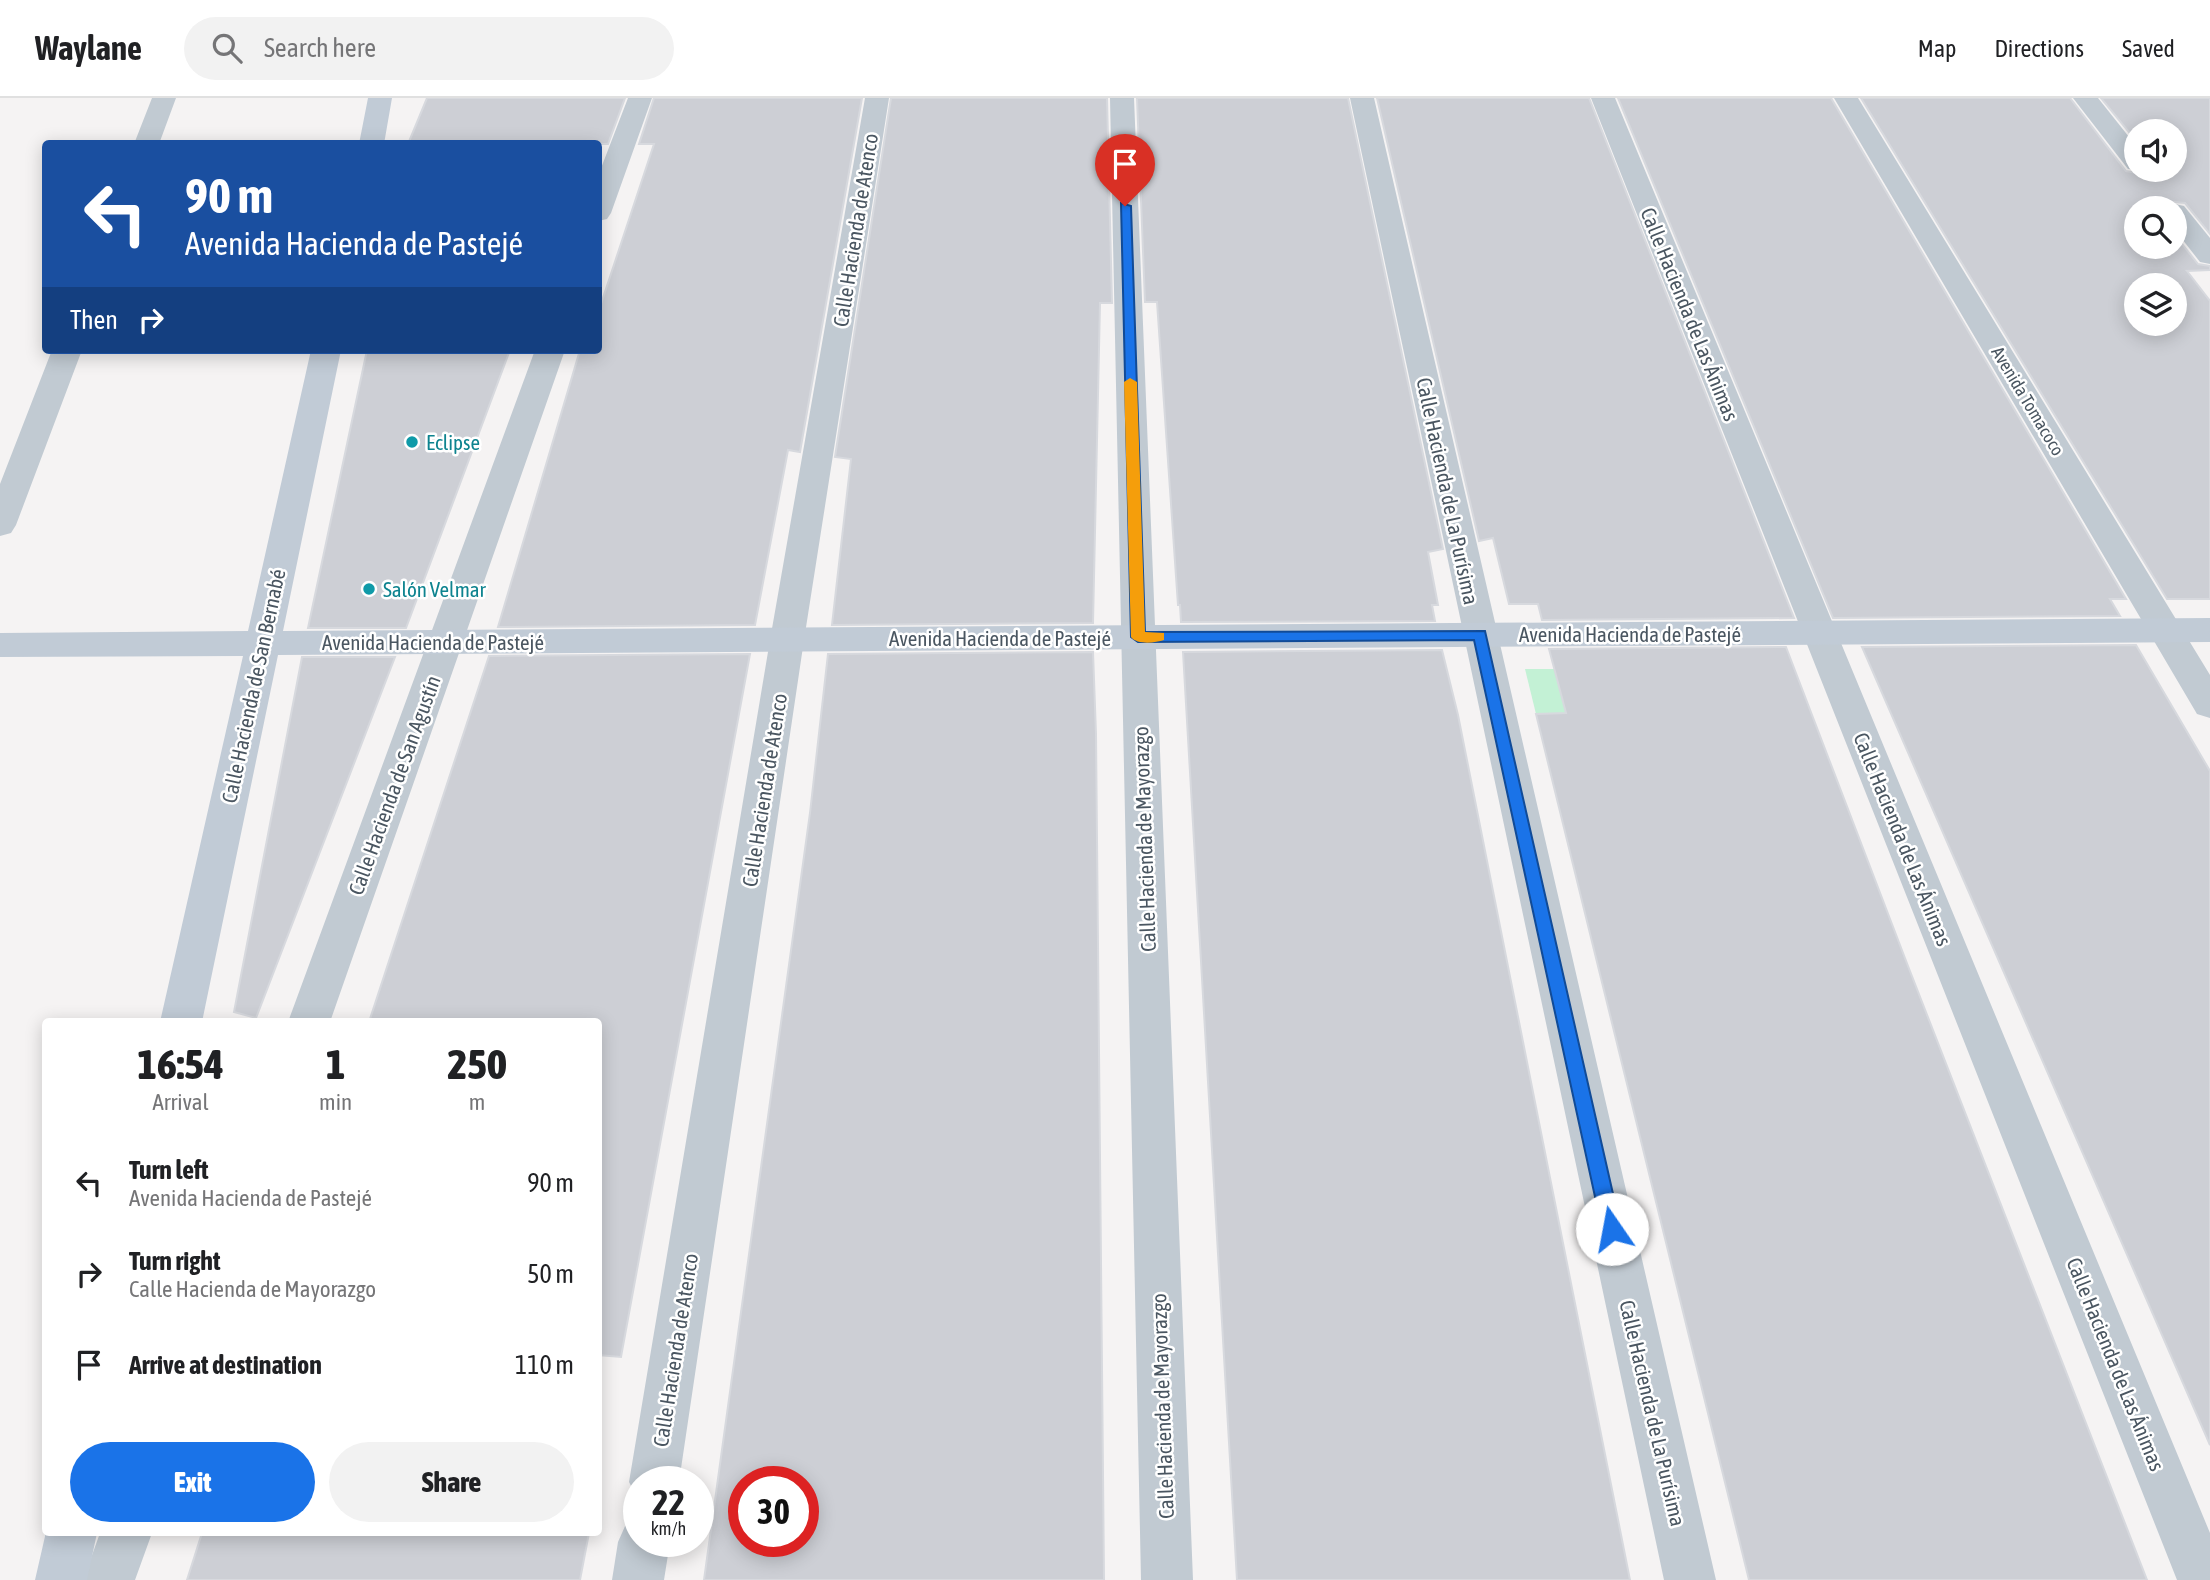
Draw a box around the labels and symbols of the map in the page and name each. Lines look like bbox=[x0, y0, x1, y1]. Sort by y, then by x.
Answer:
street label: Calle Hacienda de Atenco bbox=[828, 132, 882, 328]
pin bbox=[1095, 134, 1155, 206]
street label: Calle Hacienda de Las Ánimas bbox=[1636, 204, 1744, 424]
street label: Avenida Tomacoco bbox=[1987, 343, 2069, 459]
street label: Calle Hacienda de La Purísima bbox=[1412, 375, 1484, 607]
place label: Eclipse bbox=[426, 430, 480, 454]
marker: Eclipse bbox=[404, 434, 420, 450]
street label: Calle Hacienda de San Bernabé bbox=[216, 567, 290, 805]
place label: Salón Velmar bbox=[383, 577, 487, 601]
marker: Salón Velmar bbox=[361, 581, 377, 597]
street label: Avenida Hacienda de Pastejé bbox=[1519, 622, 1741, 646]
street label: Avenida Hacienda de Pastejé bbox=[889, 626, 1111, 650]
street label: Avenida Hacienda de Pastejé bbox=[322, 630, 544, 654]
street label: Calle Hacienda de San Agustín bbox=[343, 672, 445, 898]
street label: Calle Hacienda de Atenco bbox=[737, 692, 791, 888]
street label: Calle Hacienda de Mayorazgo bbox=[1128, 726, 1160, 952]
street label: Calle Hacienda de Las Ánimas bbox=[1849, 729, 1957, 949]
position arrow bbox=[1575, 1192, 1649, 1266]
street label: Calle Hacienda de Atenco bbox=[648, 1252, 702, 1448]
street label: Calle Hacienda de Las Ánimas bbox=[2062, 1254, 2170, 1474]
street label: Calle Hacienda de Mayorazgo bbox=[1146, 1293, 1178, 1519]
street label: Calle Hacienda de La Purísima bbox=[1615, 1298, 1691, 1528]
speed limit sign: 30 bbox=[728, 1466, 819, 1557]

